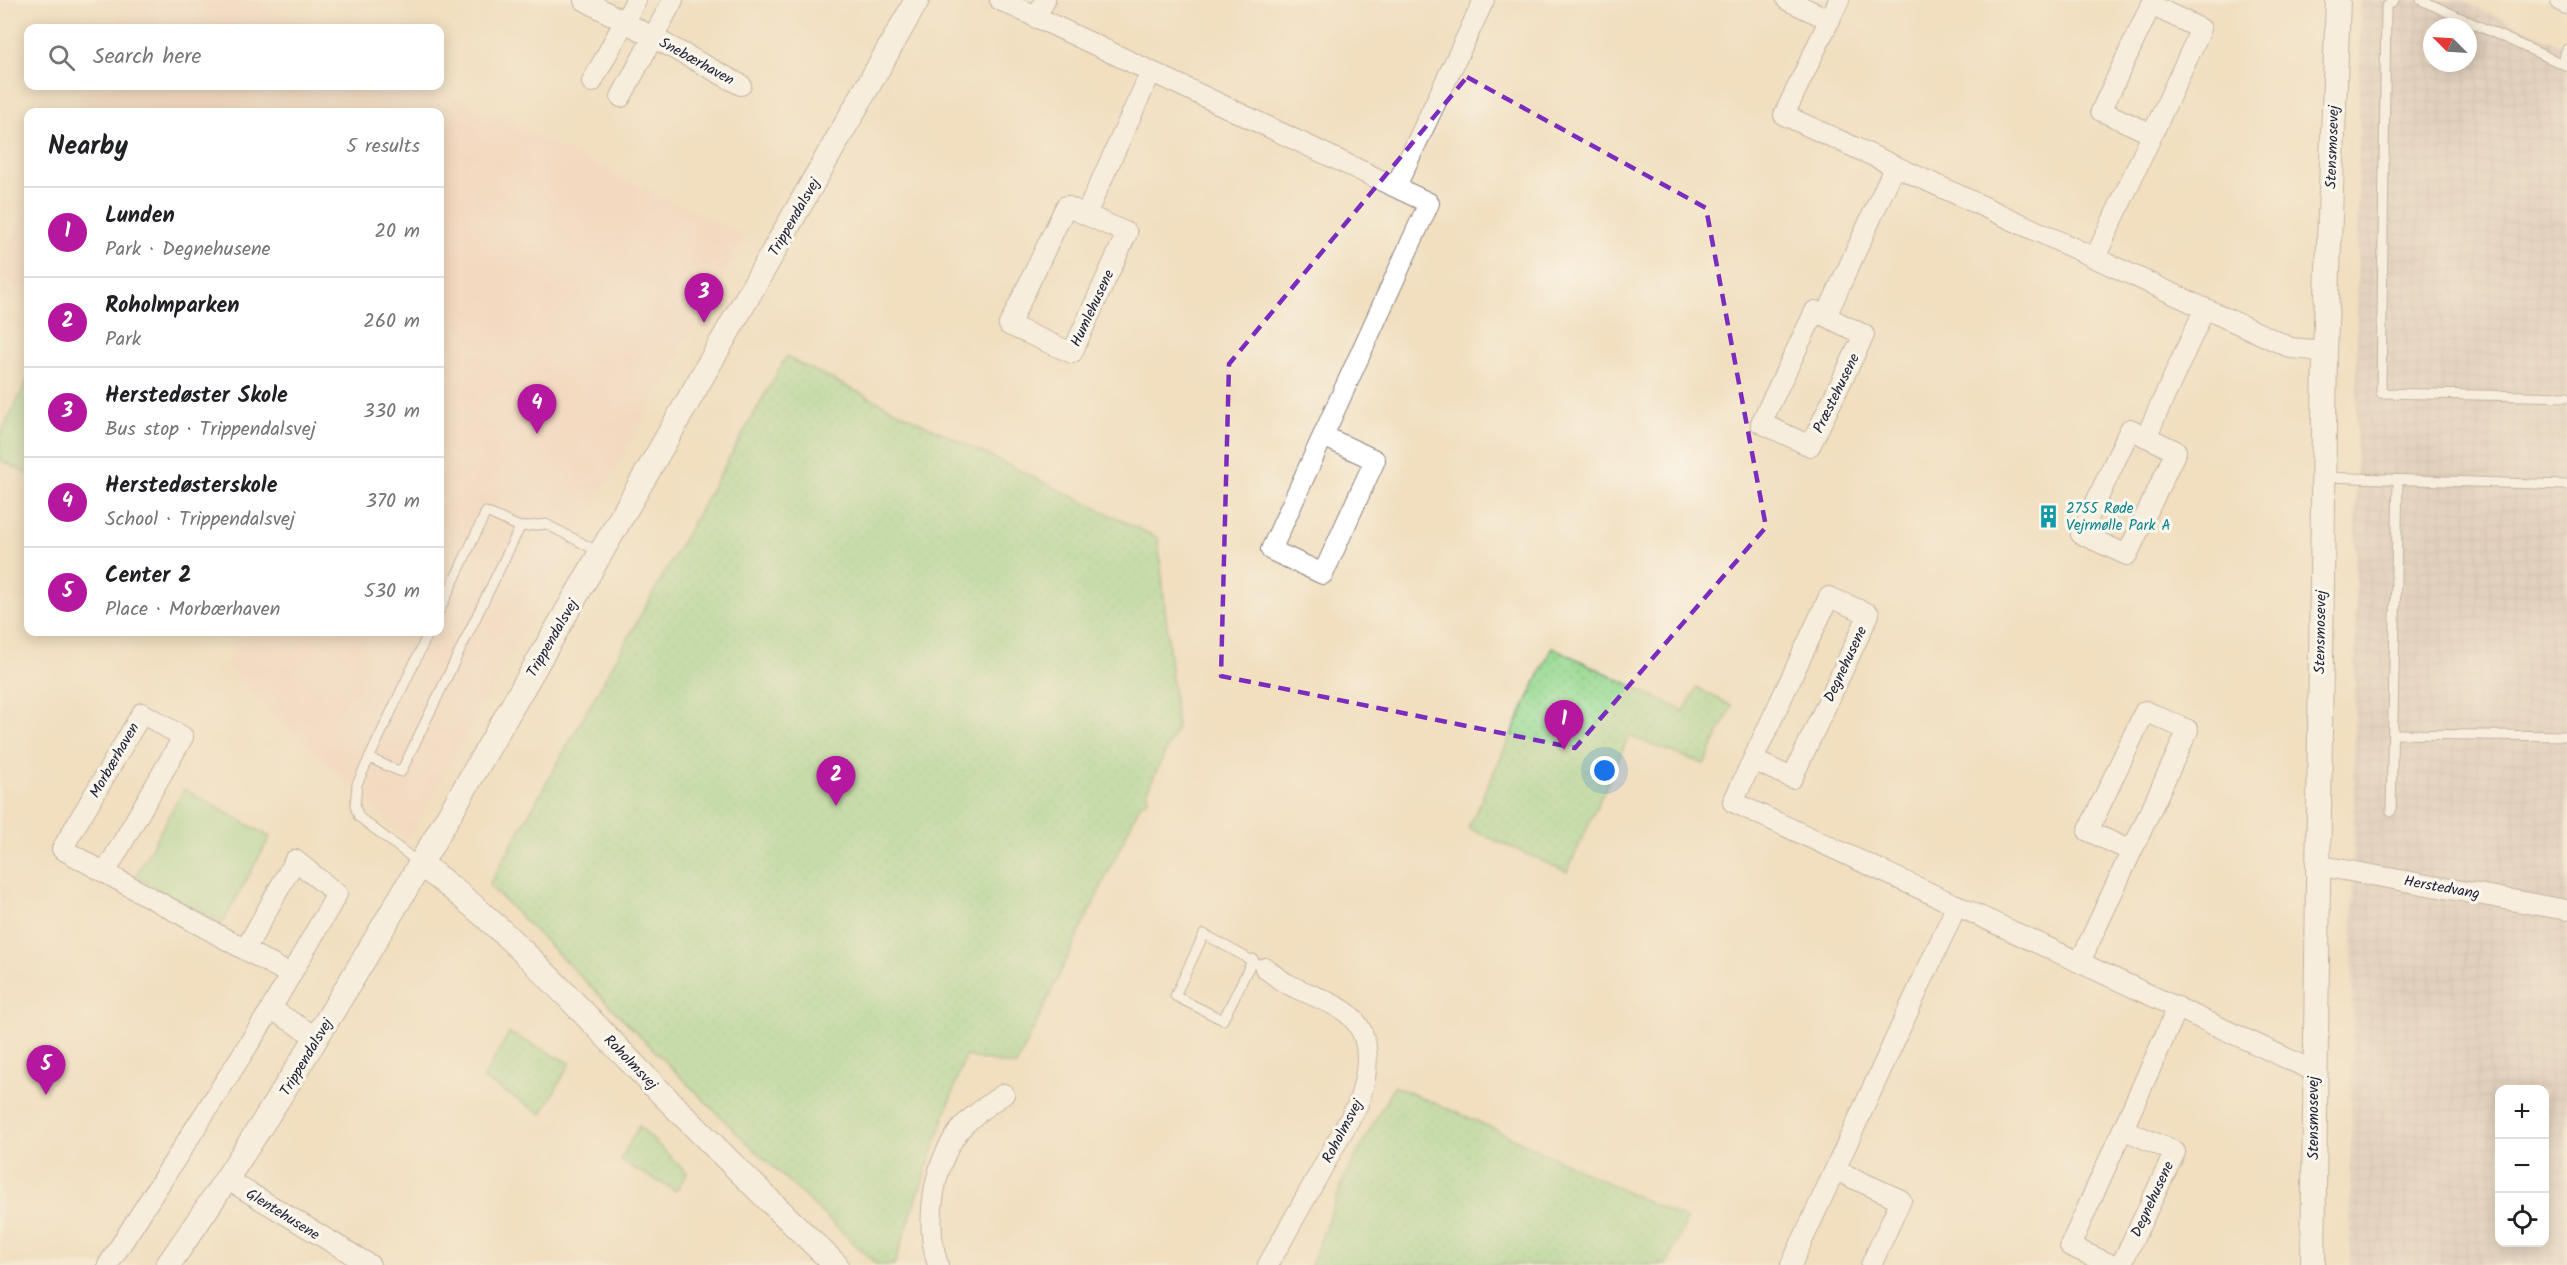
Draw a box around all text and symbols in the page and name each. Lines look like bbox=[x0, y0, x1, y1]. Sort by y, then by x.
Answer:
north arrow bbox=[2423, 18, 2477, 72]
search box bbox=[24, 24, 444, 90]
street label: Snebærhaven bbox=[654, 31, 739, 92]
text: Search here bbox=[93, 40, 201, 75]
icon: search bbox=[45, 41, 78, 74]
street label: Stensmosevej bbox=[2320, 104, 2346, 189]
text: Nearby bbox=[48, 126, 128, 168]
text: 5 results bbox=[346, 131, 420, 163]
street label: Trippendalsvej bbox=[763, 173, 828, 261]
text: Lunden bbox=[105, 199, 175, 234]
text: 1 bbox=[64, 216, 71, 248]
text: 20 m bbox=[374, 216, 420, 248]
text: Park · Degnehusene bbox=[105, 234, 271, 266]
street label: Humlehusene bbox=[1065, 266, 1121, 351]
pin: 3 bbox=[684, 274, 724, 323]
text: Roholmparken bbox=[105, 289, 239, 324]
text: 2 bbox=[62, 306, 73, 338]
text: 260 m bbox=[363, 306, 420, 338]
text: Park bbox=[105, 324, 141, 356]
street label: Præstehusene bbox=[1807, 349, 1867, 438]
text: Herstedøster Skole bbox=[105, 379, 288, 414]
pin: 4 bbox=[518, 384, 556, 434]
text: 3 bbox=[62, 396, 73, 428]
text: 330 m bbox=[363, 396, 420, 428]
text: Bus stop · Trippendalsvej bbox=[105, 414, 316, 446]
text: Herstedøsterskole bbox=[105, 469, 277, 504]
text: 4 bbox=[62, 486, 73, 518]
text: 370 m bbox=[365, 486, 420, 518]
place label: 2755 Røde Vejrmølle Park A bbox=[2066, 497, 2171, 538]
text: School · Trippendalsvej bbox=[105, 504, 295, 536]
building icon: 2755 Røde Vejrmølle Park A bbox=[2035, 504, 2061, 530]
text: Center 2 bbox=[105, 559, 191, 594]
text: 5 bbox=[62, 576, 73, 608]
text: 530 m bbox=[364, 576, 420, 608]
street label: Stensmosevej bbox=[2308, 589, 2334, 674]
text: Place · Morbærhaven bbox=[105, 594, 280, 626]
street label: Trippendalsvej bbox=[521, 594, 586, 682]
street label: Degnehusene bbox=[1818, 622, 1874, 706]
pin: 1 bbox=[1544, 700, 1584, 750]
street label: Morbærhaven bbox=[84, 718, 146, 803]
pin: 2 bbox=[816, 756, 856, 806]
your location bbox=[1590, 756, 1619, 785]
street label: Herstedvang bbox=[2402, 870, 2482, 906]
street label: Trippendalsvej bbox=[274, 1013, 340, 1101]
street label: Roholmsvej bbox=[598, 1029, 664, 1097]
pin: 5 bbox=[26, 1046, 66, 1095]
street label: Stensmosevej bbox=[2302, 1075, 2326, 1160]
map controls bbox=[2495, 1085, 2549, 1247]
button: + bbox=[2495, 1085, 2549, 1139]
street label: Roholmsvej bbox=[1316, 1094, 1370, 1168]
button: − bbox=[2495, 1139, 2549, 1193]
street label: Degnehusene bbox=[2125, 1157, 2181, 1241]
street label: Glentehusene bbox=[241, 1183, 324, 1247]
button: locate bbox=[2495, 1193, 2549, 1247]

